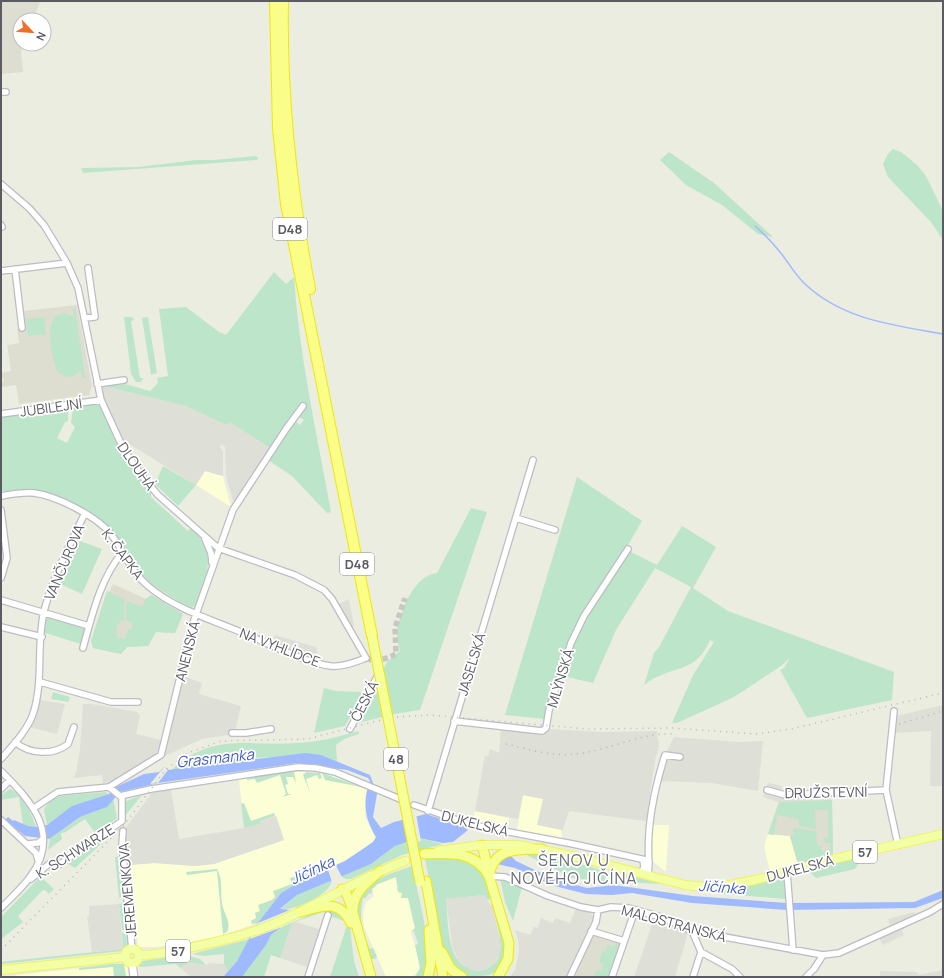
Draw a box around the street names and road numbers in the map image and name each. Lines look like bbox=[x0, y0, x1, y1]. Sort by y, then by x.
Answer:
road number: D48 bbox=[273, 218, 307, 240]
street label: JUBILEJNÍ bbox=[19, 393, 83, 421]
street label: DLOUHÁ bbox=[114, 438, 161, 494]
street label: VANČUROVA bbox=[40, 521, 89, 603]
street label: K. ČAPKA bbox=[98, 525, 148, 583]
road number: D48 bbox=[340, 553, 374, 575]
street label: ANENSKÁ bbox=[170, 619, 204, 683]
street label: NA VYHLÍDCE bbox=[237, 623, 323, 671]
street label: JASELSKÁ bbox=[453, 630, 490, 698]
street label: MLÝNSKÁ bbox=[542, 646, 578, 710]
street label: ČESKÁ bbox=[346, 677, 382, 725]
road number: 48 bbox=[384, 748, 408, 770]
street label: DRUŽSTEVNÍ bbox=[784, 782, 868, 802]
street label: DUKELSKÁ bbox=[439, 805, 511, 841]
street label: K. SCHWARZE bbox=[32, 819, 118, 883]
road number: 57 bbox=[853, 841, 877, 863]
street label: JEREMENKOVA bbox=[113, 842, 141, 938]
street label: DUKELSKÁ bbox=[764, 850, 836, 886]
street label: MALOSTRANSKÁ bbox=[620, 900, 729, 946]
road number: 57 bbox=[166, 940, 190, 962]

